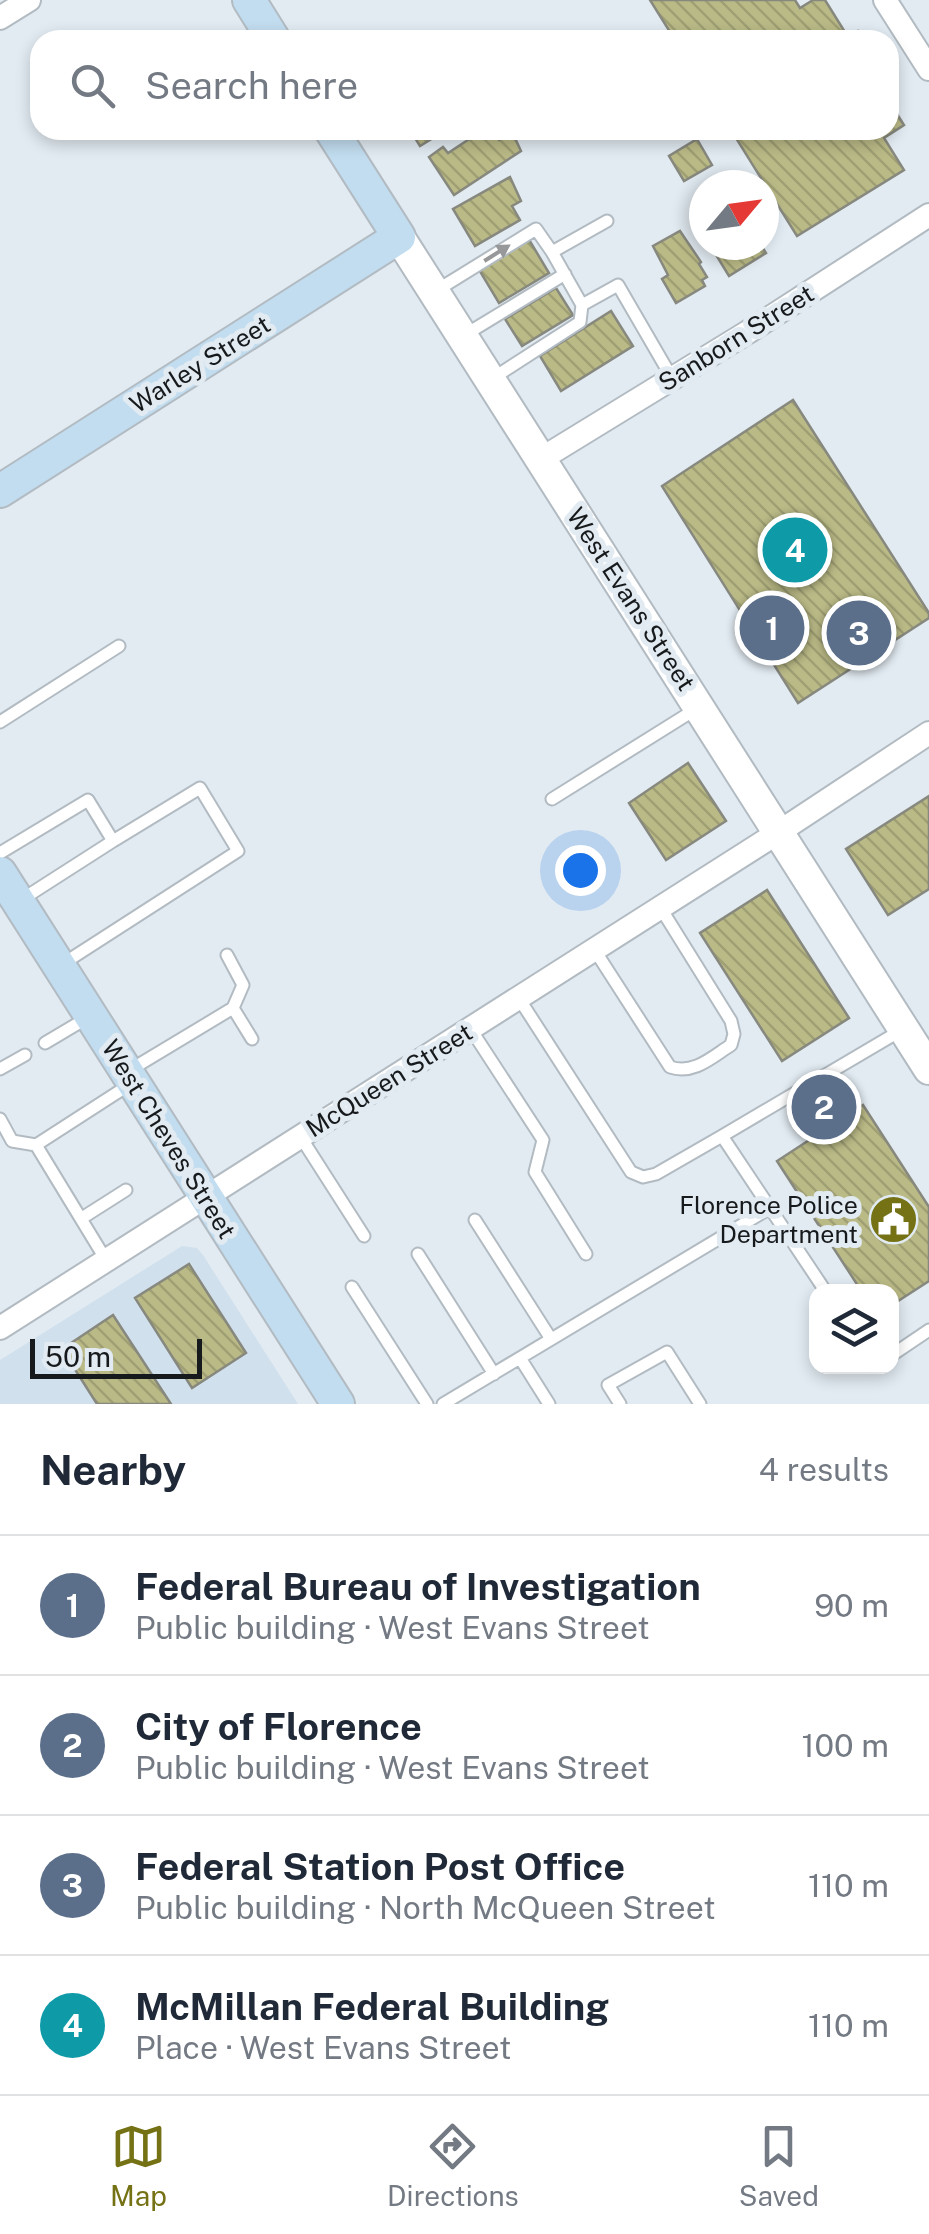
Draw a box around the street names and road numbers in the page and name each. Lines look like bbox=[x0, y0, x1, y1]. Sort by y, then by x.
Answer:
street label: Sanborn Street bbox=[653, 278, 819, 398]
street label: Warley Street bbox=[124, 309, 276, 419]
street label: West Evans Street bbox=[561, 502, 701, 696]
street label: McQueen Street bbox=[300, 1017, 478, 1143]
street label: West Cheves Street bbox=[96, 1034, 242, 1244]

